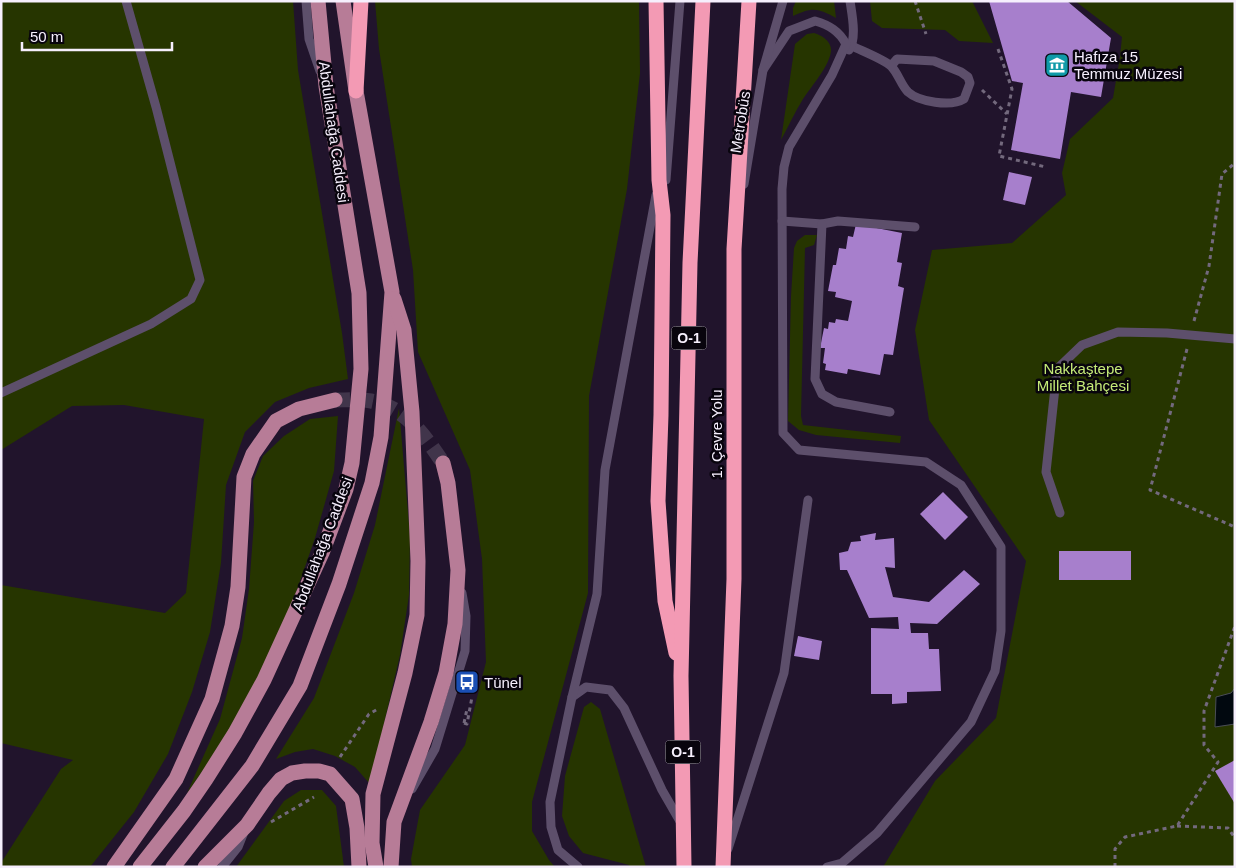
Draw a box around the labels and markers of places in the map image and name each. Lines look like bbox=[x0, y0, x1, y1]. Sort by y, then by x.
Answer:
place label: Hafıza 15 Temmuz Müzesi bbox=[1074, 48, 1182, 82]
museum icon: Hafıza 15 Temmuz Müzesi bbox=[1044, 52, 1070, 78]
bus stop icon: Tünel bbox=[454, 669, 480, 695]
place label: Tünel bbox=[484, 674, 522, 691]

